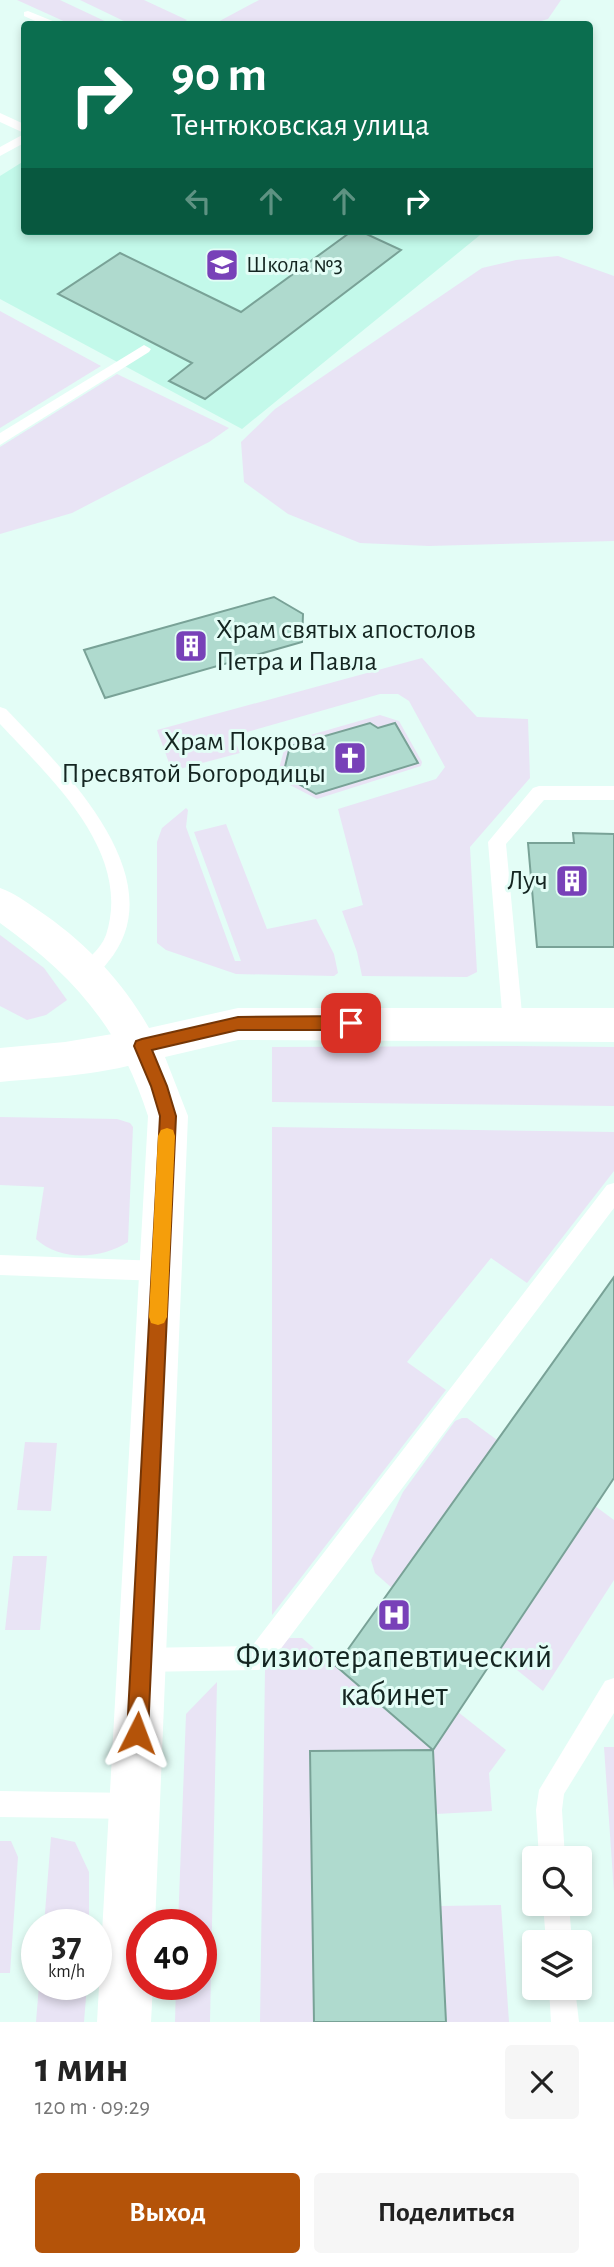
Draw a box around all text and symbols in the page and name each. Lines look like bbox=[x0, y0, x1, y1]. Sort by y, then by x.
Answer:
icon: right bbox=[56, 49, 147, 140]
text: 90 m bbox=[171, 51, 267, 100]
text: Тентюковская улица bbox=[171, 109, 430, 141]
icon: left bbox=[179, 182, 217, 220]
icon: ahead bbox=[252, 182, 290, 220]
icon: ahead bbox=[325, 182, 363, 220]
icon: right bbox=[398, 182, 436, 220]
school or university icon: Школа №3 bbox=[203, 246, 241, 284]
place label: Школа №3 bbox=[246, 254, 343, 277]
place label: Храм святых апостолов Петра и Павла bbox=[216, 616, 476, 676]
building icon: Храм святых апостолов Петра и Павла bbox=[172, 627, 210, 665]
place label: Храм Покрова Пресвятой Богородицы bbox=[61, 728, 326, 788]
church icon: Храм Покрова Пресвятой Богородицы bbox=[331, 739, 369, 777]
building icon: Луч bbox=[553, 862, 591, 900]
place label: Луч bbox=[507, 867, 548, 895]
pin bbox=[321, 993, 381, 1053]
icon: arrive bbox=[332, 1004, 370, 1042]
hospital icon: Физиотерапевтический кабинет bbox=[375, 1596, 413, 1634]
place label: Физиотерапевтический кабинет bbox=[236, 1641, 552, 1712]
position arrow bbox=[100, 1696, 174, 1770]
map controls bbox=[522, 1846, 592, 2000]
button: search bbox=[522, 1846, 592, 1916]
speed limit sign: 40 bbox=[126, 1909, 217, 2000]
text: 37 bbox=[51, 1928, 82, 1963]
button: layers bbox=[522, 1930, 592, 2000]
text: km/h bbox=[48, 1963, 85, 1981]
button: close bbox=[505, 2045, 579, 2119]
text: 1 мин bbox=[35, 2047, 129, 2089]
text: 120 m · 09:29 bbox=[35, 2096, 150, 2119]
button: Выход bbox=[35, 2173, 300, 2253]
button: Поделиться bbox=[314, 2173, 579, 2253]

